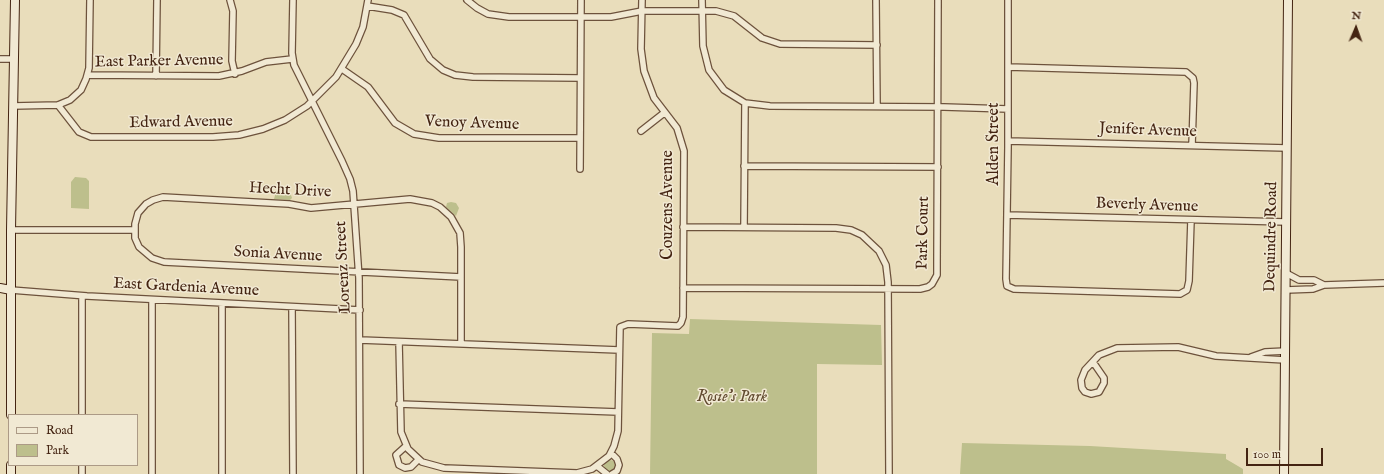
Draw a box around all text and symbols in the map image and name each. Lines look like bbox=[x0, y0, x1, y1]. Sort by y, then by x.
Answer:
north arrow bbox=[1336, 8, 1376, 48]
text: N bbox=[1351, 9, 1361, 23]
street label: East Parker Avenue bbox=[95, 51, 223, 73]
street label: Alden Street bbox=[985, 103, 1005, 185]
street label: Edward Avenue bbox=[129, 112, 233, 134]
street label: Venoy Avenue bbox=[425, 113, 519, 135]
street label: Jenifer Avenue bbox=[1099, 120, 1197, 142]
street label: Couzens Avenue bbox=[659, 150, 679, 260]
street label: Hecht Drive bbox=[248, 179, 332, 203]
street label: Dequindre Road bbox=[1261, 182, 1283, 292]
street label: Beverly Avenue bbox=[1095, 195, 1199, 217]
street label: Park Court bbox=[914, 196, 934, 270]
street label: Lorenz Street bbox=[332, 220, 356, 314]
street label: Sonia Avenue bbox=[233, 243, 323, 267]
street label: East Gardenia Avenue bbox=[113, 275, 259, 301]
park label: Rosie's Park bbox=[697, 388, 767, 408]
legend bbox=[8, 414, 138, 466]
text: Road bbox=[46, 423, 73, 438]
scale bar bbox=[1248, 440, 1325, 466]
text: Park bbox=[46, 443, 69, 458]
text: 100 m bbox=[1253, 447, 1281, 462]

